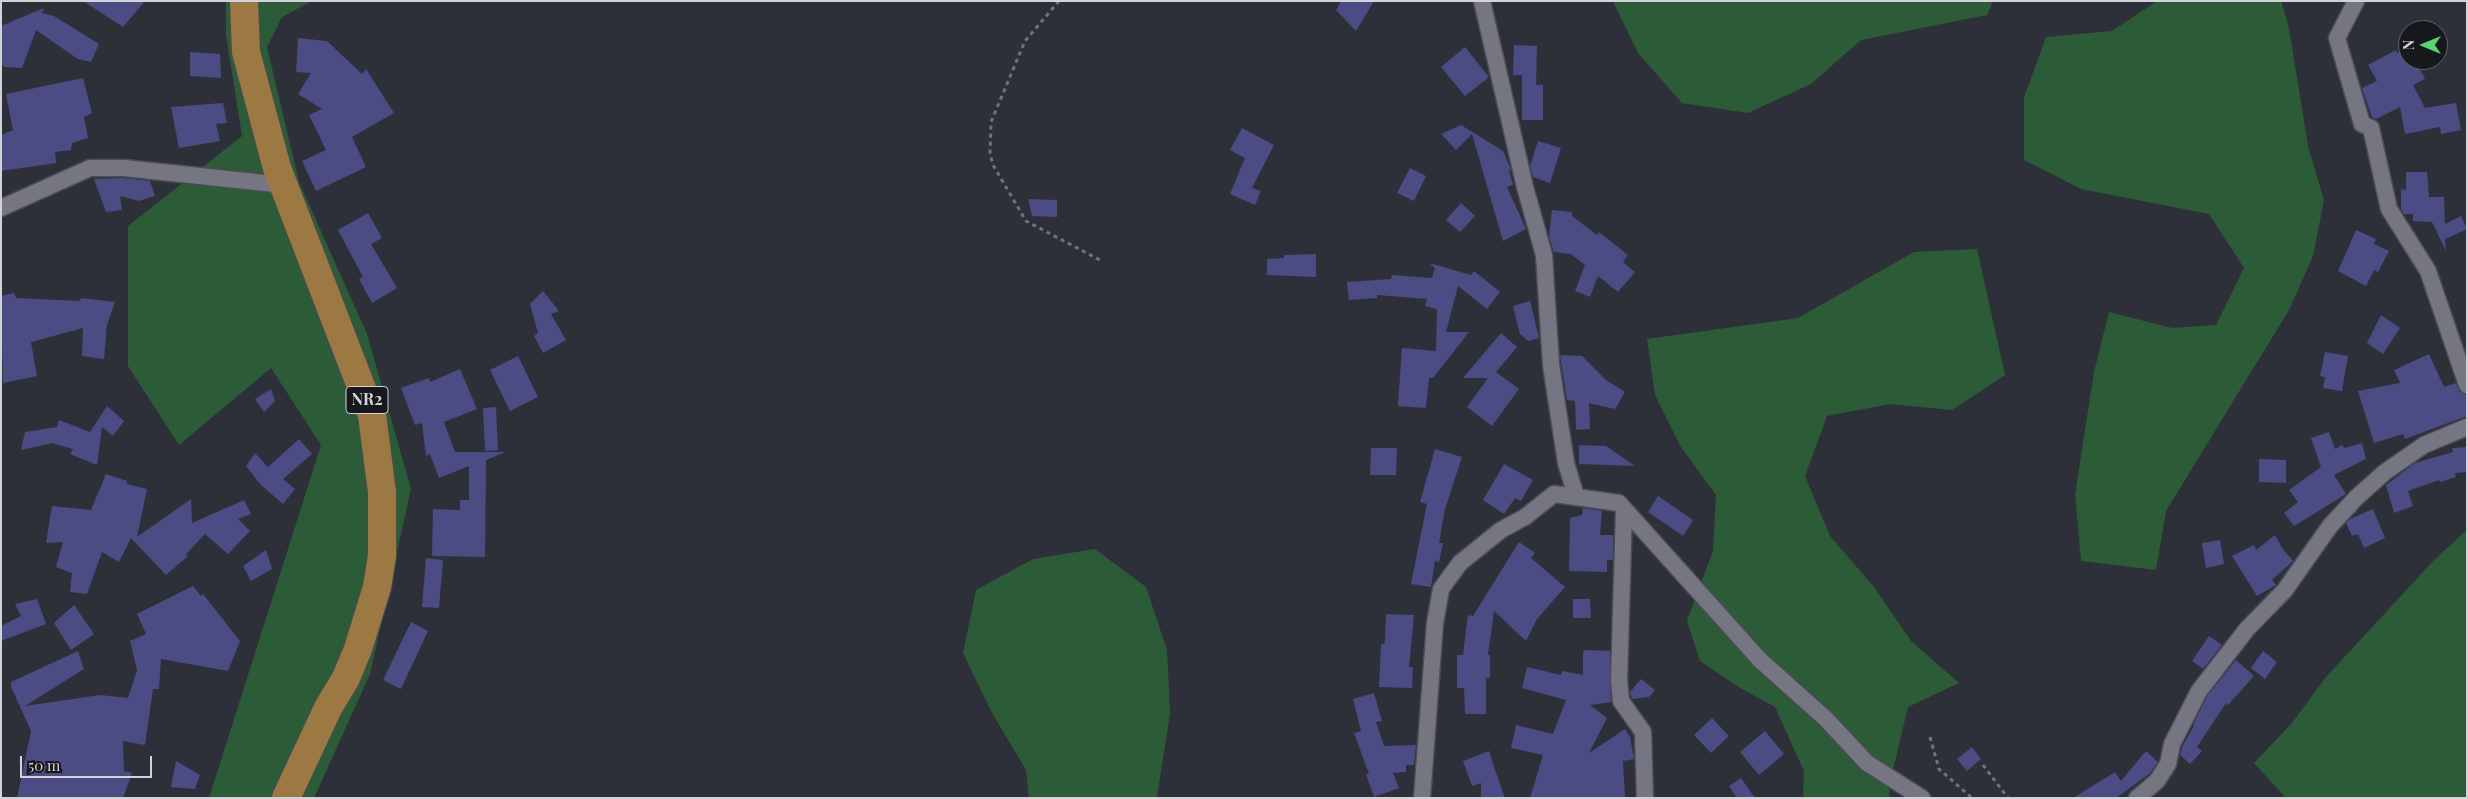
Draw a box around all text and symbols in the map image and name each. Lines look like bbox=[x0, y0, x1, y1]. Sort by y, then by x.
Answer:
north arrow bbox=[2398, 20, 2448, 70]
text: N bbox=[2399, 40, 2418, 50]
road number: NR2 bbox=[346, 386, 388, 414]
scale bar bbox=[22, 746, 155, 778]
text: 50 m bbox=[28, 755, 60, 775]

